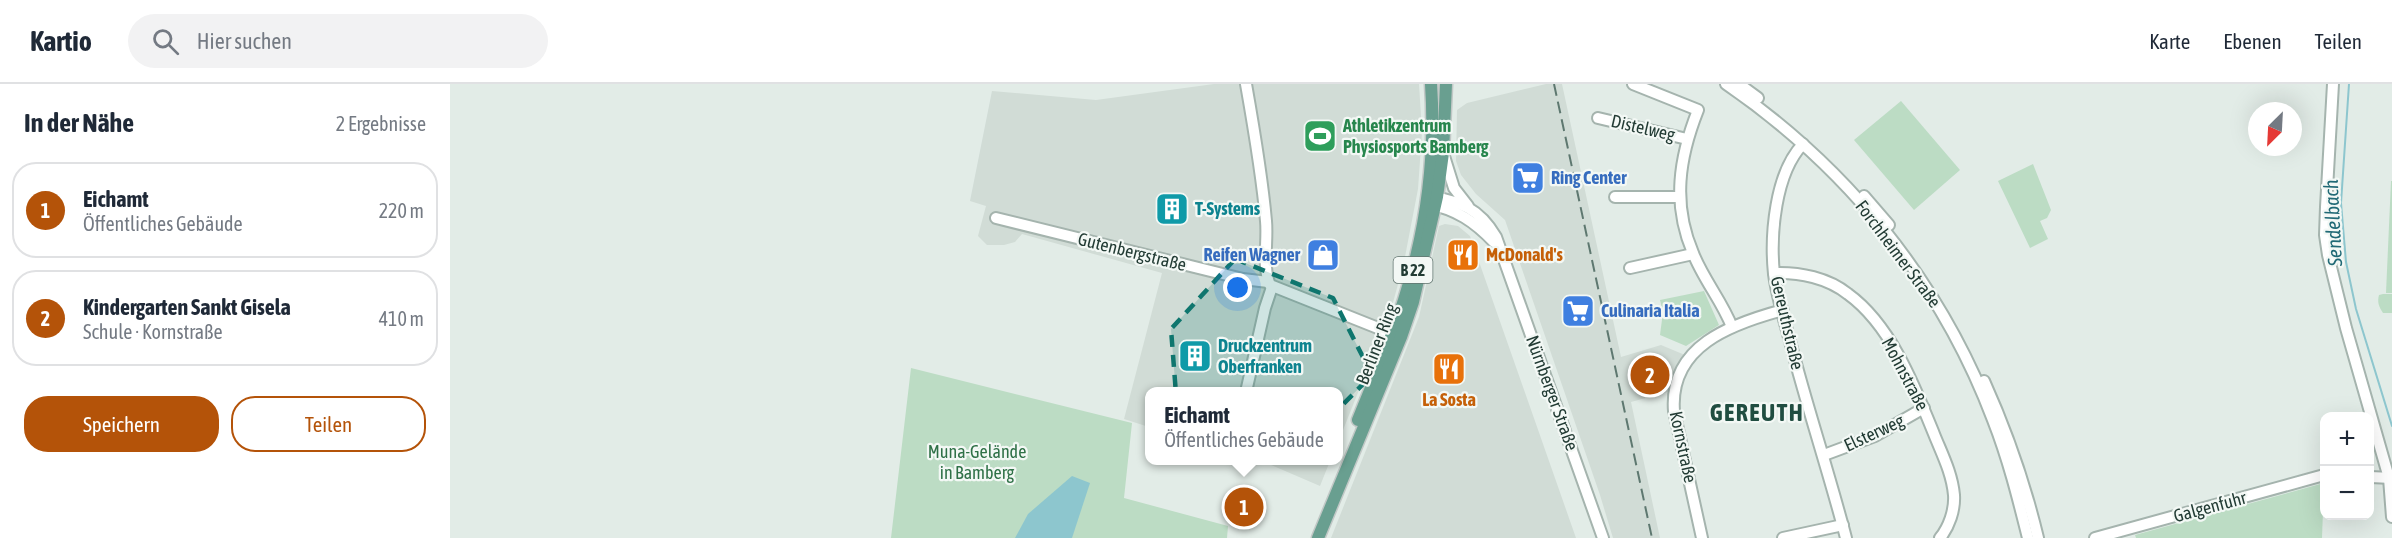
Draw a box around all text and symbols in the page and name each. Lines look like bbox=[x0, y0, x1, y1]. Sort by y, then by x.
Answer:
search box bbox=[128, 14, 548, 68]
text: Kartio bbox=[30, 25, 92, 57]
icon: search bbox=[149, 25, 182, 58]
text: Hier suchen bbox=[197, 28, 292, 54]
text: Karte bbox=[2149, 29, 2190, 53]
text: Ebenen bbox=[2223, 29, 2282, 53]
text: Teilen bbox=[2315, 29, 2362, 53]
north arrow bbox=[2248, 102, 2302, 156]
text: In der Nähe bbox=[24, 108, 134, 138]
street label: Distelweg bbox=[1609, 110, 1677, 145]
text: 2 Ergebnisse bbox=[336, 112, 426, 135]
place label: Athletikzentrum Physiosports Bamberg bbox=[1342, 115, 1489, 157]
sports icon: Athletikzentrum Physiosports Bamberg bbox=[1302, 118, 1338, 154]
supermarket icon: Ring Center bbox=[1510, 160, 1546, 196]
place label: Ring Center bbox=[1551, 167, 1627, 188]
water label: Sendelbach bbox=[2319, 179, 2346, 268]
text: Eichamt bbox=[83, 186, 149, 212]
building icon: T-Systems bbox=[1154, 191, 1190, 227]
street label: Forchheimer Straße bbox=[1851, 196, 1946, 311]
place label: T-Systems bbox=[1195, 198, 1261, 219]
text: 1 bbox=[41, 199, 50, 222]
text: 220 m bbox=[379, 199, 424, 222]
text: Öffentliches Gebäude bbox=[83, 212, 243, 235]
street label: Gutenbergstraße bbox=[1076, 228, 1188, 275]
shop icon: Reifen Wagner bbox=[1305, 237, 1341, 273]
restaurant icon: McDonald's bbox=[1445, 237, 1481, 273]
place label: Reifen Wagner bbox=[1204, 244, 1301, 265]
place label: McDonald's bbox=[1486, 244, 1563, 265]
road number: B 22 bbox=[1394, 257, 1432, 283]
your location bbox=[1223, 273, 1252, 302]
street label: Gereuthstraße bbox=[1767, 274, 1808, 372]
supermarket icon: Culinaria Italia bbox=[1560, 293, 1596, 329]
text: Kindergarten Sankt Gisela bbox=[83, 294, 291, 320]
street label: Berliner Ring bbox=[1351, 300, 1402, 387]
place label: Culinaria Italia bbox=[1601, 300, 1700, 321]
text: 2 bbox=[41, 307, 50, 330]
text: 410 m bbox=[379, 307, 424, 330]
text: Schule · Kornstraße bbox=[83, 320, 223, 343]
street label: Nürnberger Straße bbox=[1522, 332, 1583, 453]
street label: Mohnstraße bbox=[1878, 334, 1933, 414]
place label: Druckzentrum Oberfranken bbox=[1218, 335, 1312, 377]
building icon: Druckzentrum Oberfranken bbox=[1177, 338, 1213, 374]
restaurant icon: La Sosta bbox=[1431, 351, 1467, 387]
pin: 2 bbox=[1630, 352, 1670, 398]
popup bbox=[1145, 387, 1343, 465]
place label: La Sosta bbox=[1422, 389, 1476, 410]
button: Speichern bbox=[24, 396, 219, 452]
button: Teilen bbox=[231, 396, 426, 452]
district label: GEREUTH bbox=[1710, 399, 1804, 426]
text: Eichamt bbox=[1164, 402, 1230, 428]
street label: Kornstraße bbox=[1666, 409, 1701, 485]
street label: Elsterweg bbox=[1840, 409, 1907, 456]
map controls bbox=[2320, 412, 2374, 520]
button: + bbox=[2320, 412, 2374, 466]
text: Öffentliches Gebäude bbox=[1164, 428, 1324, 451]
park label: Muna-Gelände in Bamberg bbox=[928, 441, 1026, 483]
button: − bbox=[2320, 466, 2374, 520]
pin: 1 bbox=[1224, 484, 1264, 530]
street label: Galgenfuhr bbox=[2171, 487, 2249, 526]

